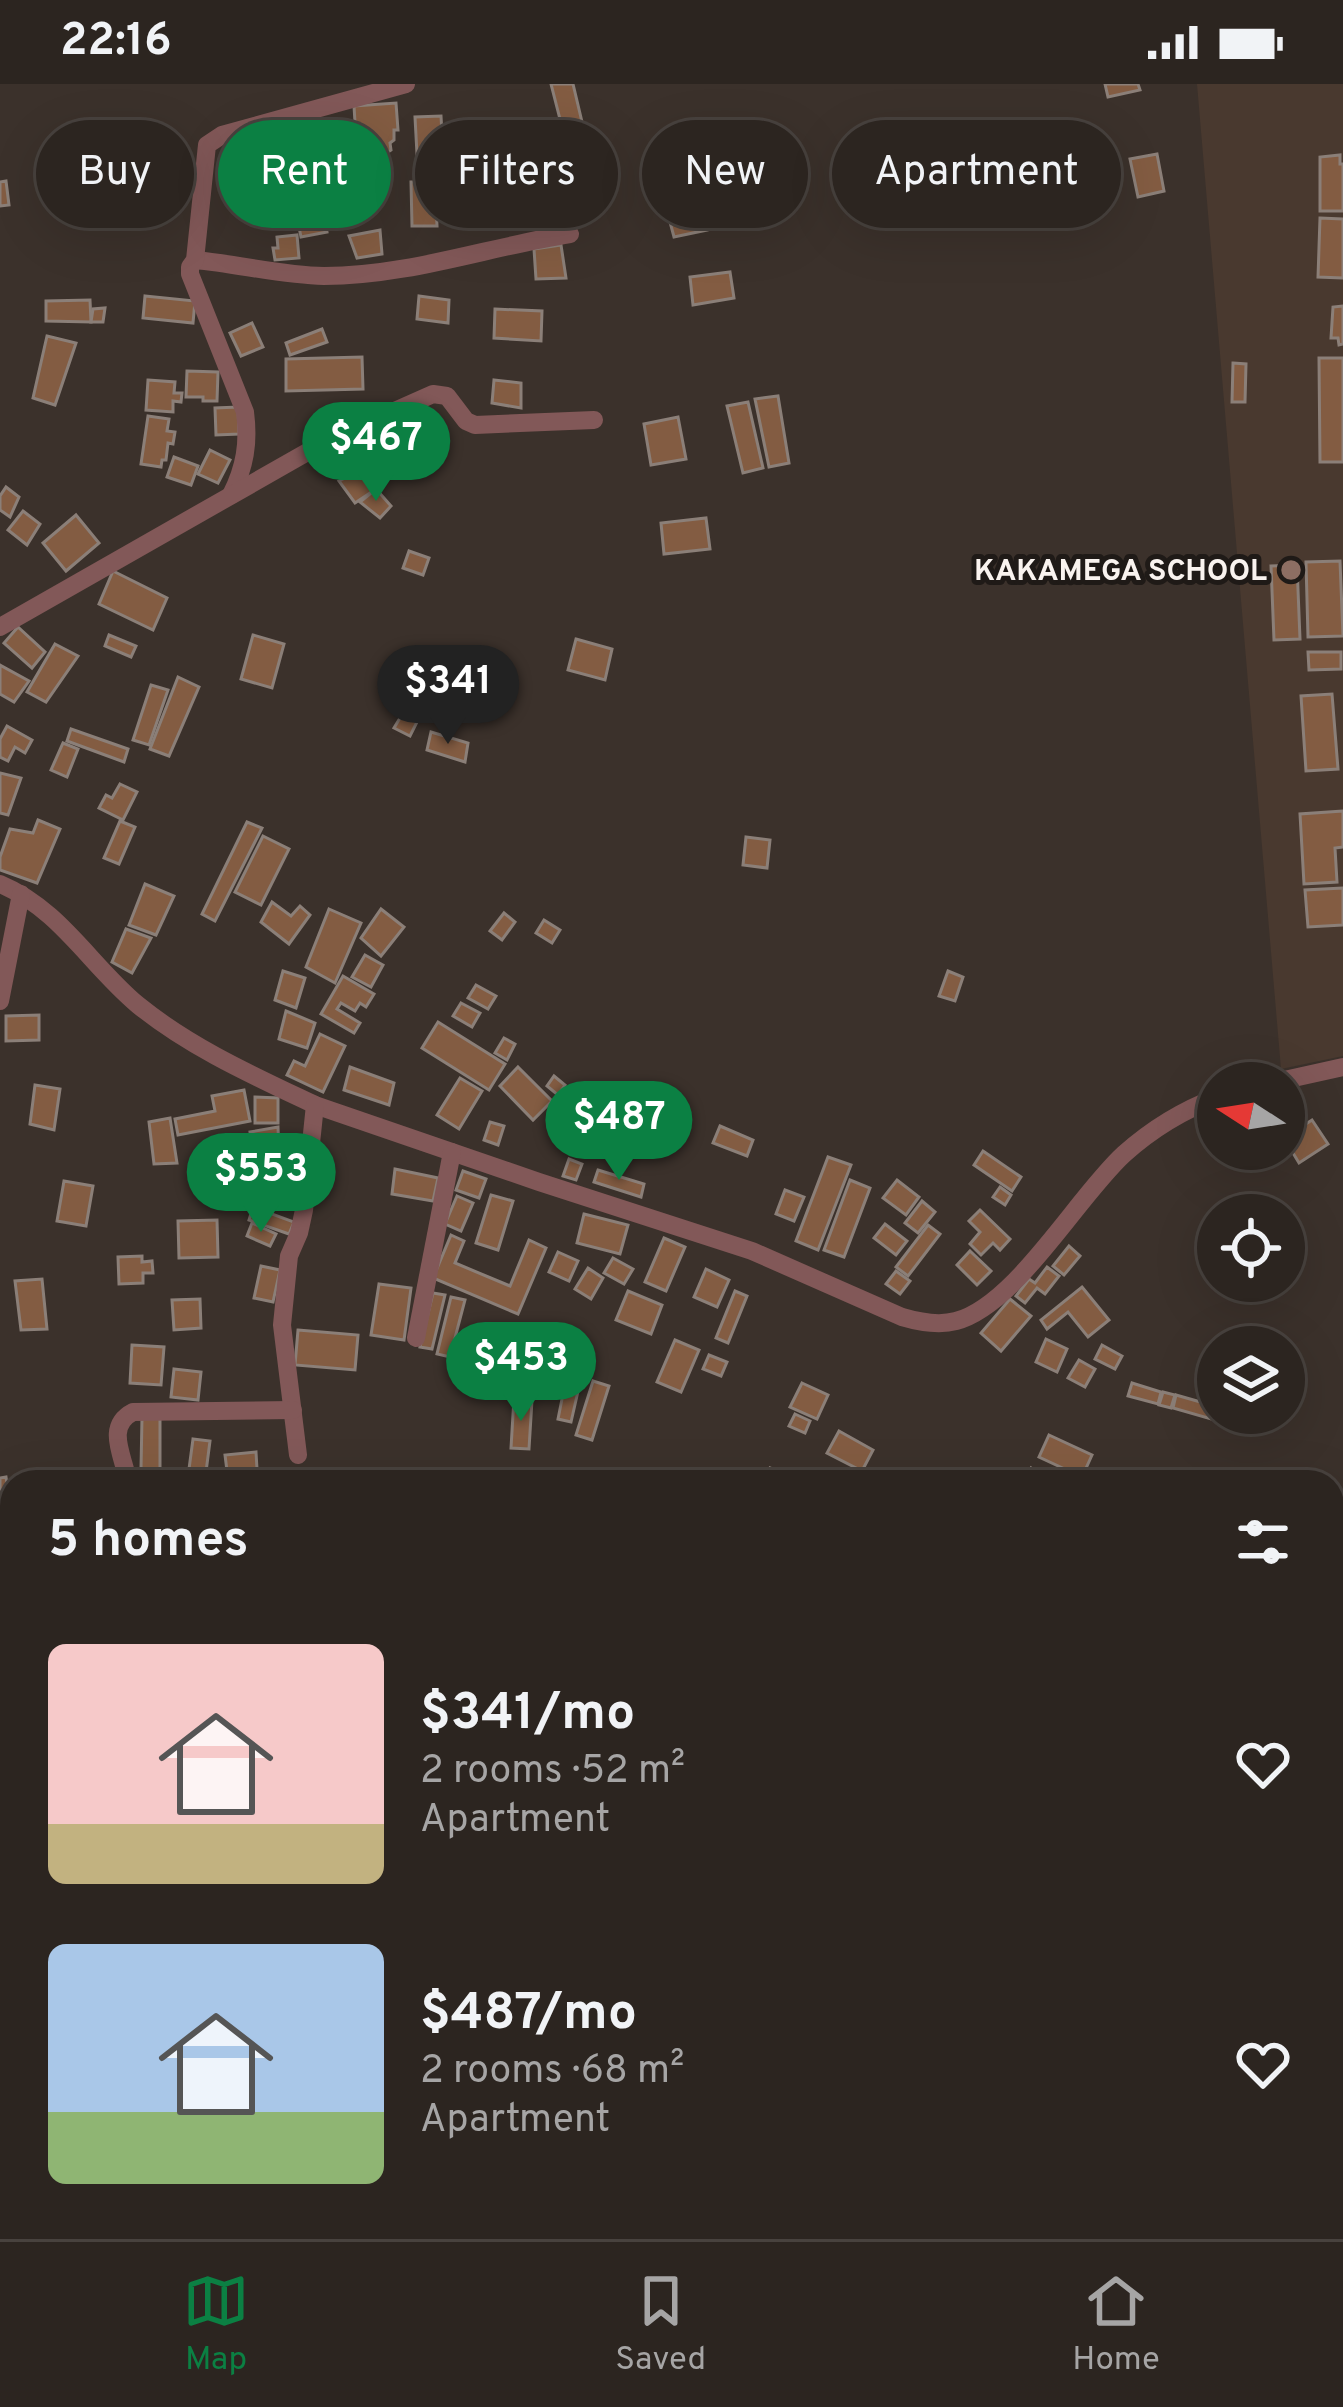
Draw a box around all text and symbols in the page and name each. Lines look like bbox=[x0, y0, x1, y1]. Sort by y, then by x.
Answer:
text: 22:16 bbox=[60, 14, 172, 71]
chip: Buy bbox=[36, 120, 194, 228]
chip: Rent bbox=[218, 120, 391, 228]
chip: Filters bbox=[415, 120, 618, 228]
chip: New bbox=[642, 120, 808, 228]
chip: Apartment bbox=[832, 120, 1121, 228]
pin: $467 bbox=[305, 402, 447, 504]
text: $467 bbox=[329, 416, 423, 465]
place label: KAKAMEGA SCHOOL bbox=[974, 554, 1267, 591]
marker: KAKAMEGA SCHOOL bbox=[1278, 557, 1304, 583]
pin: $341 bbox=[377, 645, 519, 747]
text: $341 bbox=[404, 659, 492, 708]
north arrow bbox=[1197, 1062, 1305, 1170]
map controls bbox=[1197, 1062, 1305, 1434]
pin: $487 bbox=[548, 1081, 690, 1183]
text: $487 bbox=[572, 1095, 666, 1144]
pin: $553 bbox=[190, 1133, 332, 1235]
text: $553 bbox=[214, 1147, 308, 1196]
button: locate bbox=[1197, 1194, 1305, 1302]
pin: $453 bbox=[450, 1322, 592, 1424]
button: layers bbox=[1197, 1326, 1305, 1434]
text: $453 bbox=[473, 1336, 569, 1385]
icon: filters bbox=[1230, 1509, 1296, 1575]
text: 5 homes bbox=[48, 1510, 249, 1575]
text: $341/mo bbox=[420, 1683, 635, 1748]
icon: home bbox=[144, 1692, 288, 1836]
icon: heart bbox=[1230, 1731, 1296, 1797]
text: 2 rooms · 52 m² bbox=[420, 1748, 685, 1797]
text: Apartment bbox=[420, 1797, 610, 1846]
text: $487/mo bbox=[420, 1983, 637, 2048]
icon: home bbox=[144, 1992, 288, 2136]
icon: heart bbox=[1230, 2031, 1296, 2097]
text: 2 rooms · 68 m² bbox=[420, 2048, 684, 2097]
text: Apartment bbox=[420, 2097, 610, 2146]
tab: Map bbox=[183, 2268, 249, 2382]
tab: Saved bbox=[615, 2268, 706, 2382]
tab: Home bbox=[1072, 2268, 1160, 2382]

